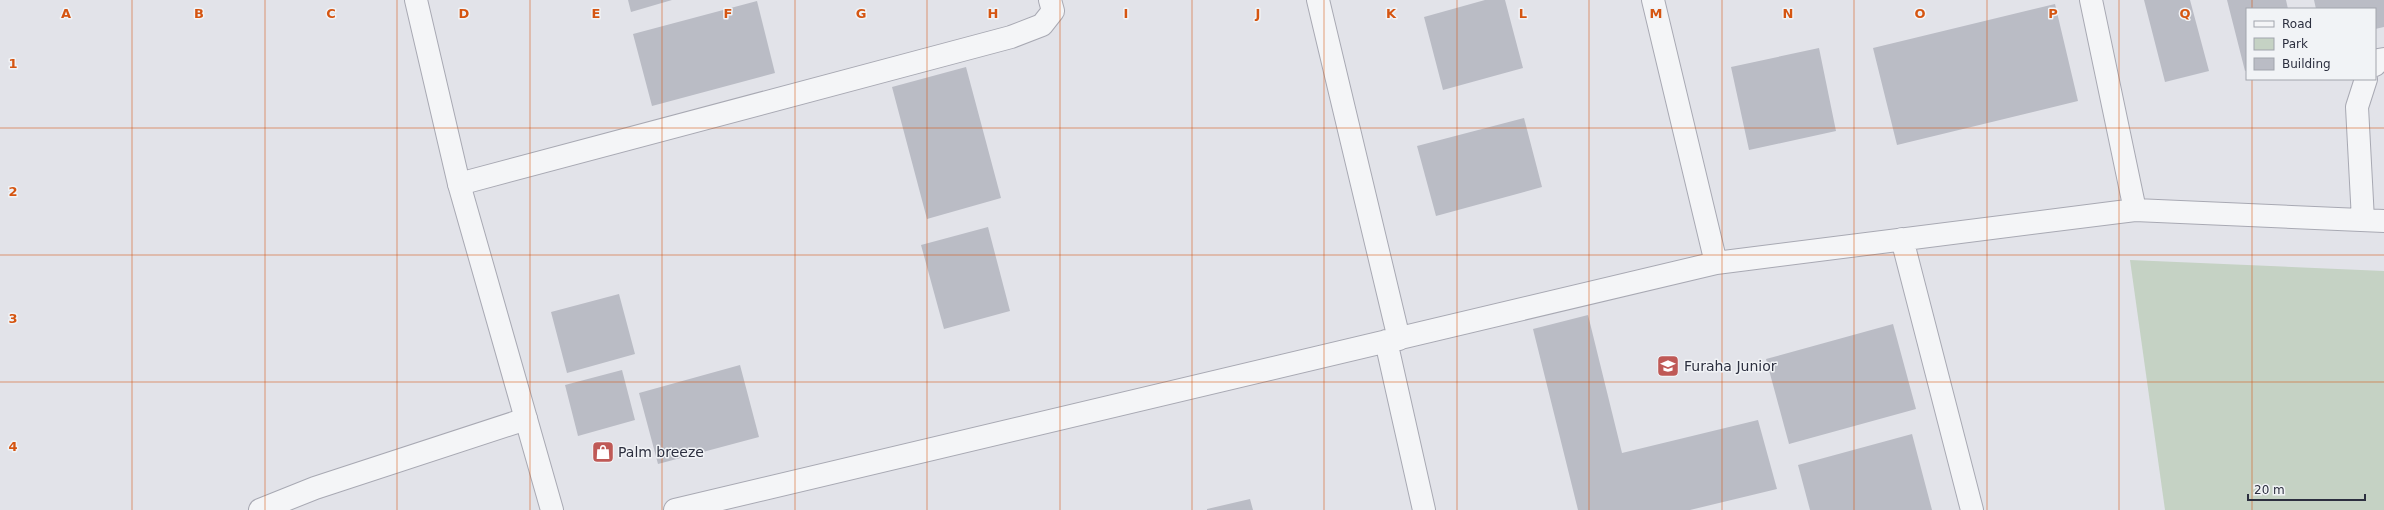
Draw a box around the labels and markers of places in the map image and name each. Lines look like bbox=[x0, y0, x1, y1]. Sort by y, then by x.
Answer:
school or university icon: Furaha Junior bbox=[1655, 353, 1681, 379]
place label: Furaha Junior bbox=[1684, 358, 1777, 374]
shop icon: Palm breeze bbox=[590, 439, 616, 465]
place label: Palm breeze bbox=[618, 444, 704, 460]

